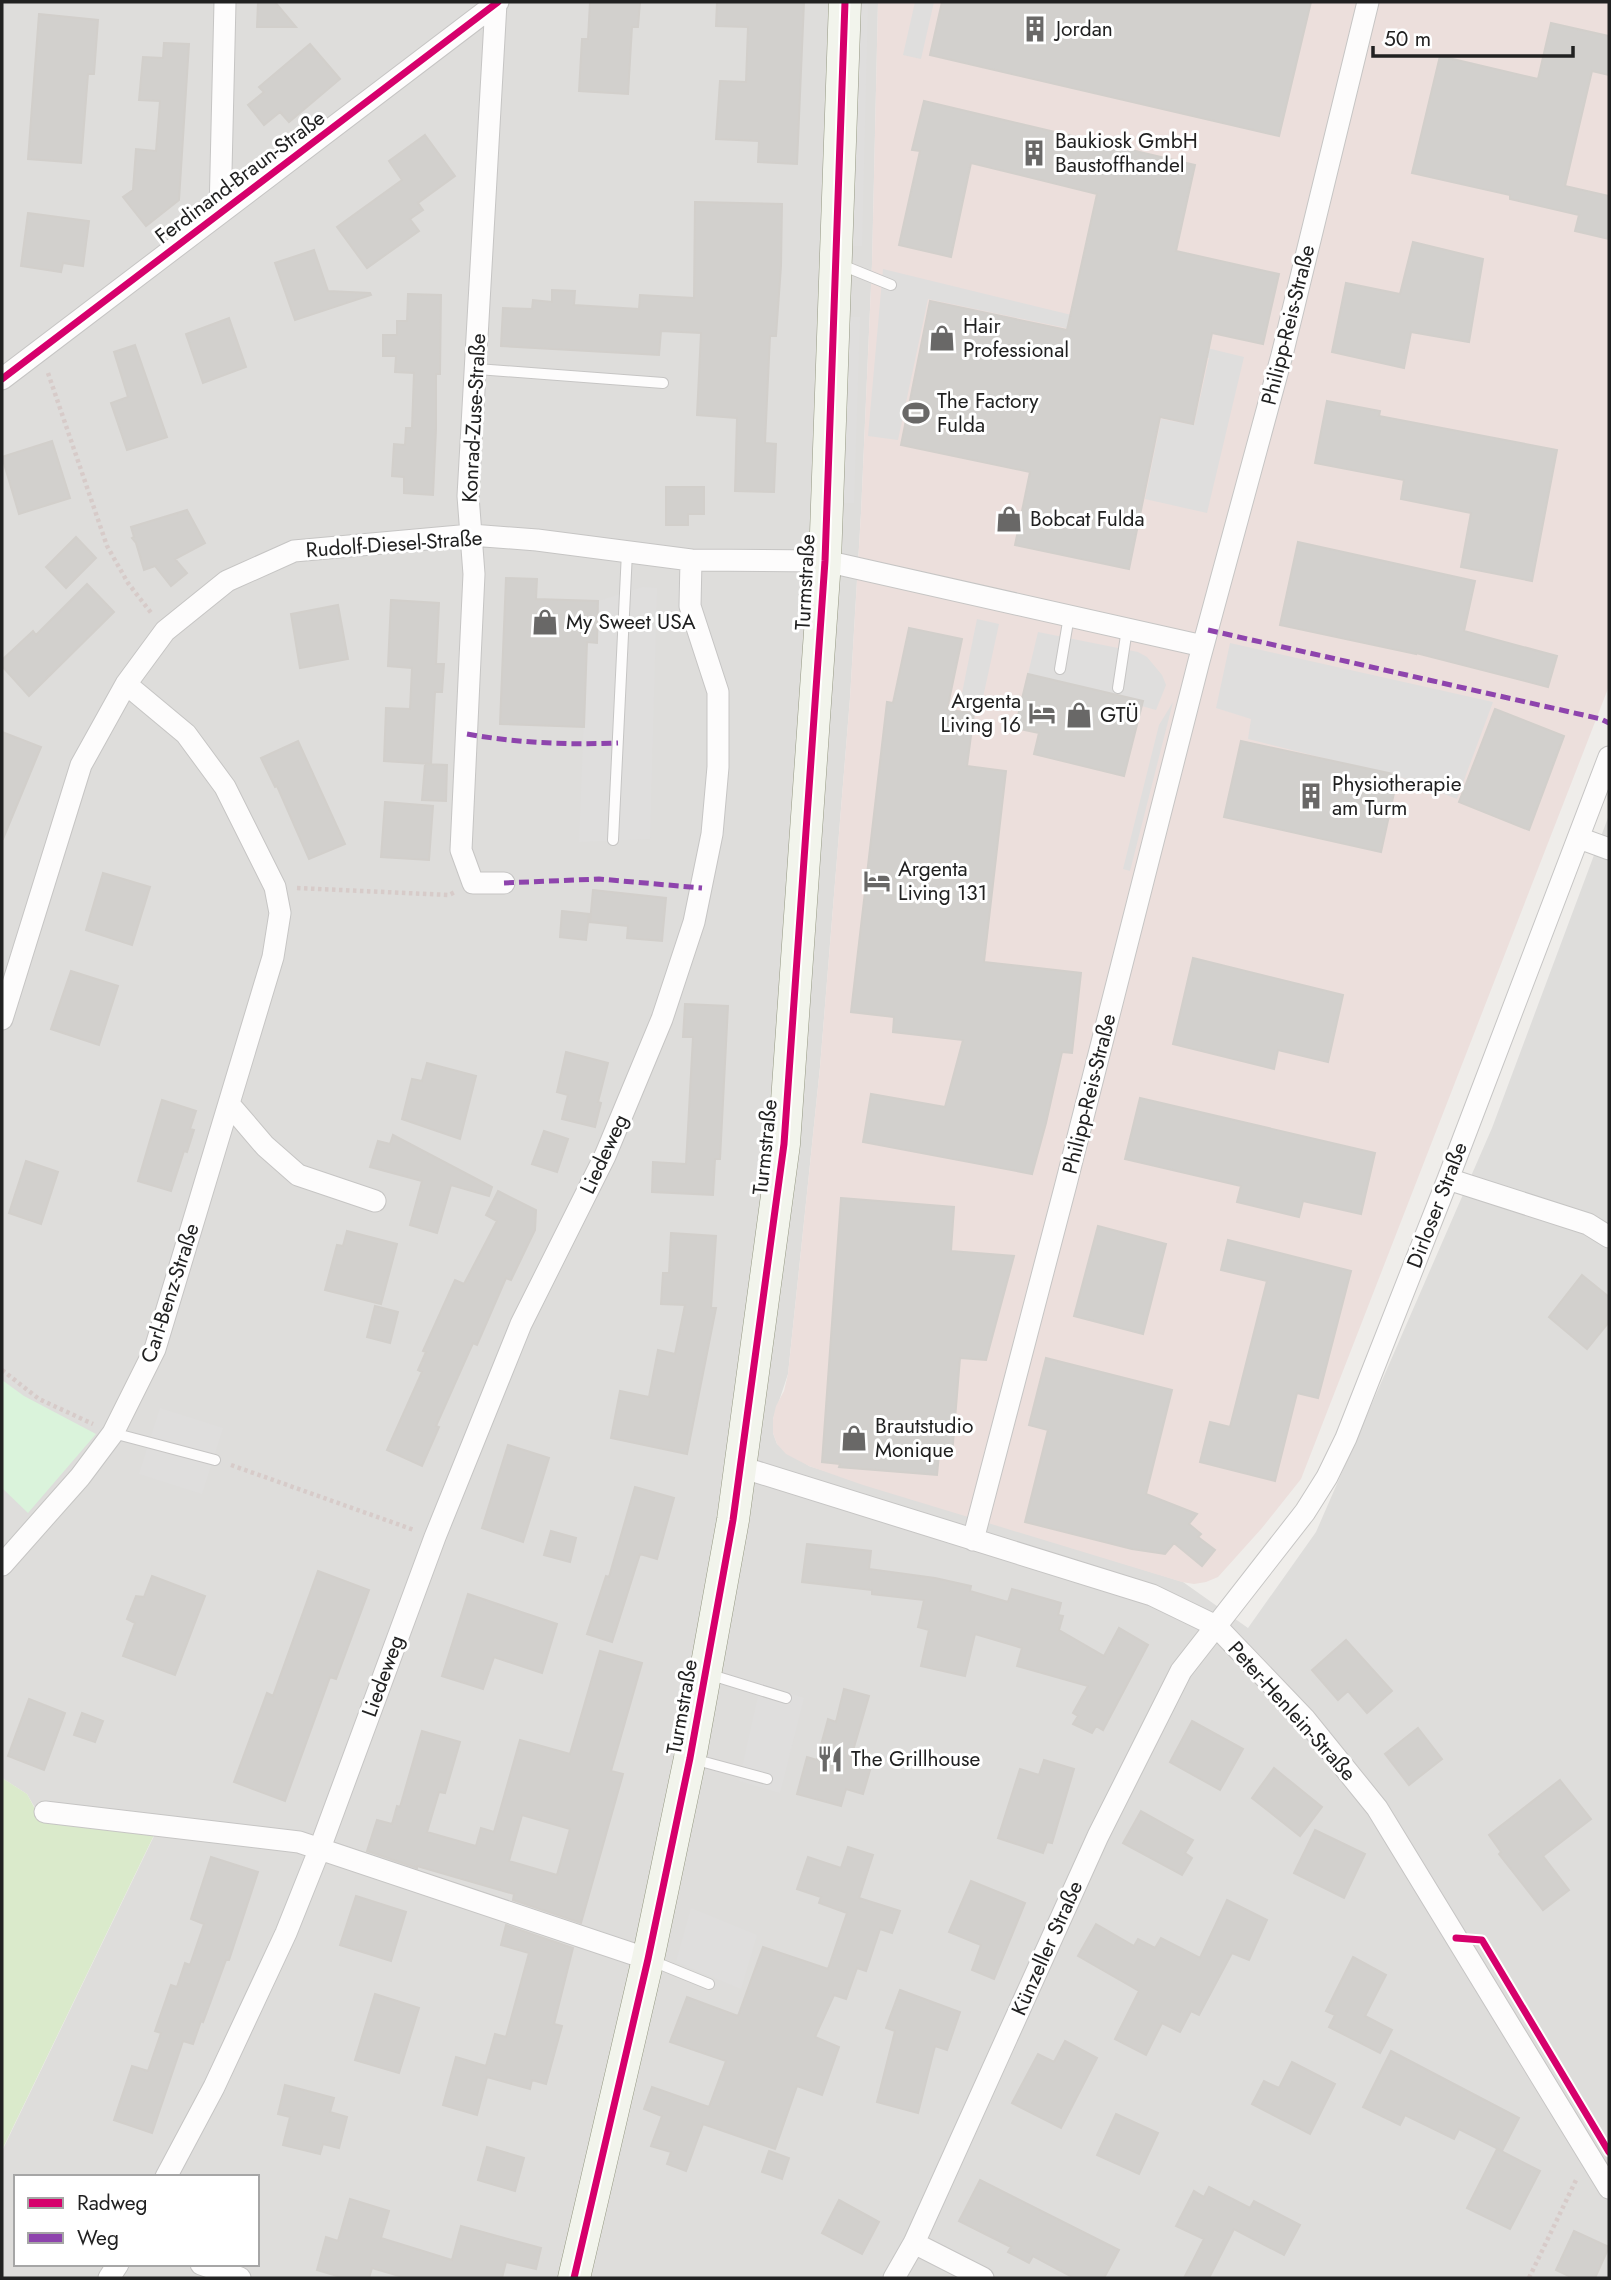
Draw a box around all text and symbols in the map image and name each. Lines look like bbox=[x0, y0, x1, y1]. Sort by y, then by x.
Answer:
building icon: Jordan bbox=[1020, 14, 1050, 44]
place label: Jordan bbox=[1053, 14, 1113, 44]
scale bar bbox=[1373, 14, 1572, 58]
text: 50 m bbox=[1384, 24, 1431, 54]
street label: Ferdinand-Braun-Straße bbox=[149, 103, 331, 251]
place label: Baukiosk GmbH Baustoffhandel bbox=[1055, 126, 1198, 180]
building icon: Baukiosk GmbH Baustoffhandel bbox=[1019, 138, 1049, 168]
street label: Philipp-Reis-Straße bbox=[1254, 242, 1322, 408]
place label: Hair Professional bbox=[963, 311, 1069, 365]
shop icon: Hair Professional bbox=[927, 323, 957, 353]
street label: Konrad-Zuse-Straße bbox=[455, 332, 493, 503]
place label: The Factory Fulda bbox=[937, 386, 1039, 440]
sports icon: The Factory Fulda bbox=[901, 398, 931, 428]
shop icon: Bobcat Fulda bbox=[994, 504, 1024, 534]
place label: Bobcat Fulda bbox=[1030, 504, 1145, 534]
street label: Rudolf-Diesel-Straße bbox=[305, 523, 484, 565]
street label: Turmstraße bbox=[788, 533, 823, 631]
shop icon: My Sweet USA bbox=[530, 607, 560, 637]
place label: My Sweet USA bbox=[566, 607, 696, 637]
place label: Argenta Living 16 bbox=[941, 686, 1021, 740]
hotel icon: Argenta Living 16 bbox=[1027, 698, 1057, 728]
shop icon: GTÜ bbox=[1064, 700, 1094, 730]
place label: GTÜ bbox=[1100, 700, 1139, 730]
place label: Physiotherapie am Turm bbox=[1332, 769, 1462, 823]
building icon: Physiotherapie am Turm bbox=[1296, 781, 1326, 811]
place label: Argenta Living 131 bbox=[898, 854, 987, 908]
hotel icon: Argenta Living 131 bbox=[862, 866, 892, 896]
street label: Philipp-Reis-Straße bbox=[1055, 1011, 1123, 1177]
street label: Turmstraße bbox=[745, 1097, 785, 1196]
street label: Liedeweg bbox=[572, 1109, 636, 1199]
street label: Dirloser Straße bbox=[1399, 1138, 1475, 1272]
street label: Carl-Benz-Straße bbox=[133, 1219, 207, 1367]
place label: Brautstudio Monique bbox=[875, 1411, 974, 1465]
shop icon: Brautstudio Monique bbox=[839, 1423, 869, 1453]
street label: Liedeweg bbox=[354, 1631, 412, 1721]
street label: Peter-Henlein-Straße bbox=[1221, 1634, 1363, 1788]
street label: Turmstraße bbox=[659, 1657, 705, 1757]
restaurant icon: The Grillhouse bbox=[815, 1744, 845, 1774]
place label: The Grillhouse bbox=[851, 1744, 980, 1774]
street label: Künzeller Straße bbox=[1004, 1876, 1090, 2020]
legend bbox=[14, 2175, 259, 2266]
text: Radweg bbox=[77, 2188, 148, 2218]
text: Weg bbox=[77, 2223, 119, 2253]

